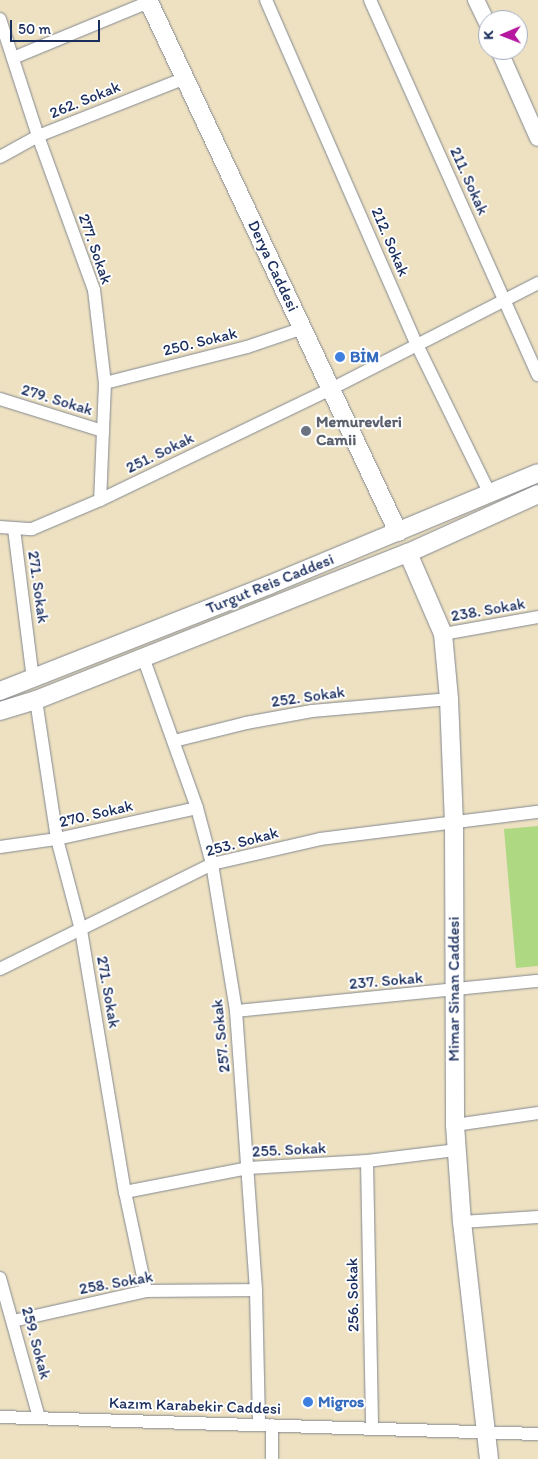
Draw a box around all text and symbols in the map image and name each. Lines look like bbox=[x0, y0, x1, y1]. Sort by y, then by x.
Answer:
scale bar bbox=[12, 10, 102, 42]
north arrow bbox=[478, 10, 528, 60]
text: 50 m bbox=[18, 20, 51, 38]
text: K bbox=[480, 31, 497, 40]
street label: 262. Sokak bbox=[47, 77, 123, 123]
street label: 211. Sokak bbox=[446, 144, 492, 218]
street label: 212. Sokak bbox=[367, 205, 413, 279]
street label: 277. Sokak bbox=[74, 211, 116, 287]
street label: Derya Caddesi bbox=[243, 217, 303, 315]
street label: 250. Sokak bbox=[161, 324, 239, 360]
place label: BİM bbox=[350, 347, 379, 367]
marker: BİM bbox=[334, 351, 346, 363]
street label: 279. Sokak bbox=[19, 380, 95, 420]
place label: Memurevleri Camii bbox=[316, 412, 402, 450]
marker: Memurevleri Camii bbox=[300, 425, 312, 437]
street label: 251. Sokak bbox=[123, 428, 197, 478]
street label: 271. Sokak bbox=[23, 550, 53, 624]
street label: Turgut Reis Caddesi bbox=[203, 550, 337, 618]
street label: 238. Sokak bbox=[449, 594, 527, 626]
street label: 252. Sokak bbox=[270, 682, 346, 712]
street label: 270. Sokak bbox=[57, 796, 135, 832]
street label: 253. Sokak bbox=[204, 823, 280, 861]
street label: Mimar Sinan Caddesi bbox=[444, 917, 464, 1061]
street label: 271. Sokak bbox=[92, 954, 124, 1030]
street label: 237. Sokak bbox=[348, 968, 424, 994]
street label: 257. Sokak bbox=[208, 998, 234, 1074]
street label: 255. Sokak bbox=[251, 1138, 327, 1162]
street label: 256. Sokak bbox=[343, 1258, 363, 1332]
street label: 258. Sokak bbox=[78, 1267, 154, 1299]
street label: 259. Sokak bbox=[17, 1305, 55, 1381]
place label: Migros bbox=[318, 1392, 364, 1412]
street label: Kazım Karabekir Caddesi bbox=[108, 1393, 282, 1419]
marker: Migros bbox=[302, 1396, 314, 1408]

